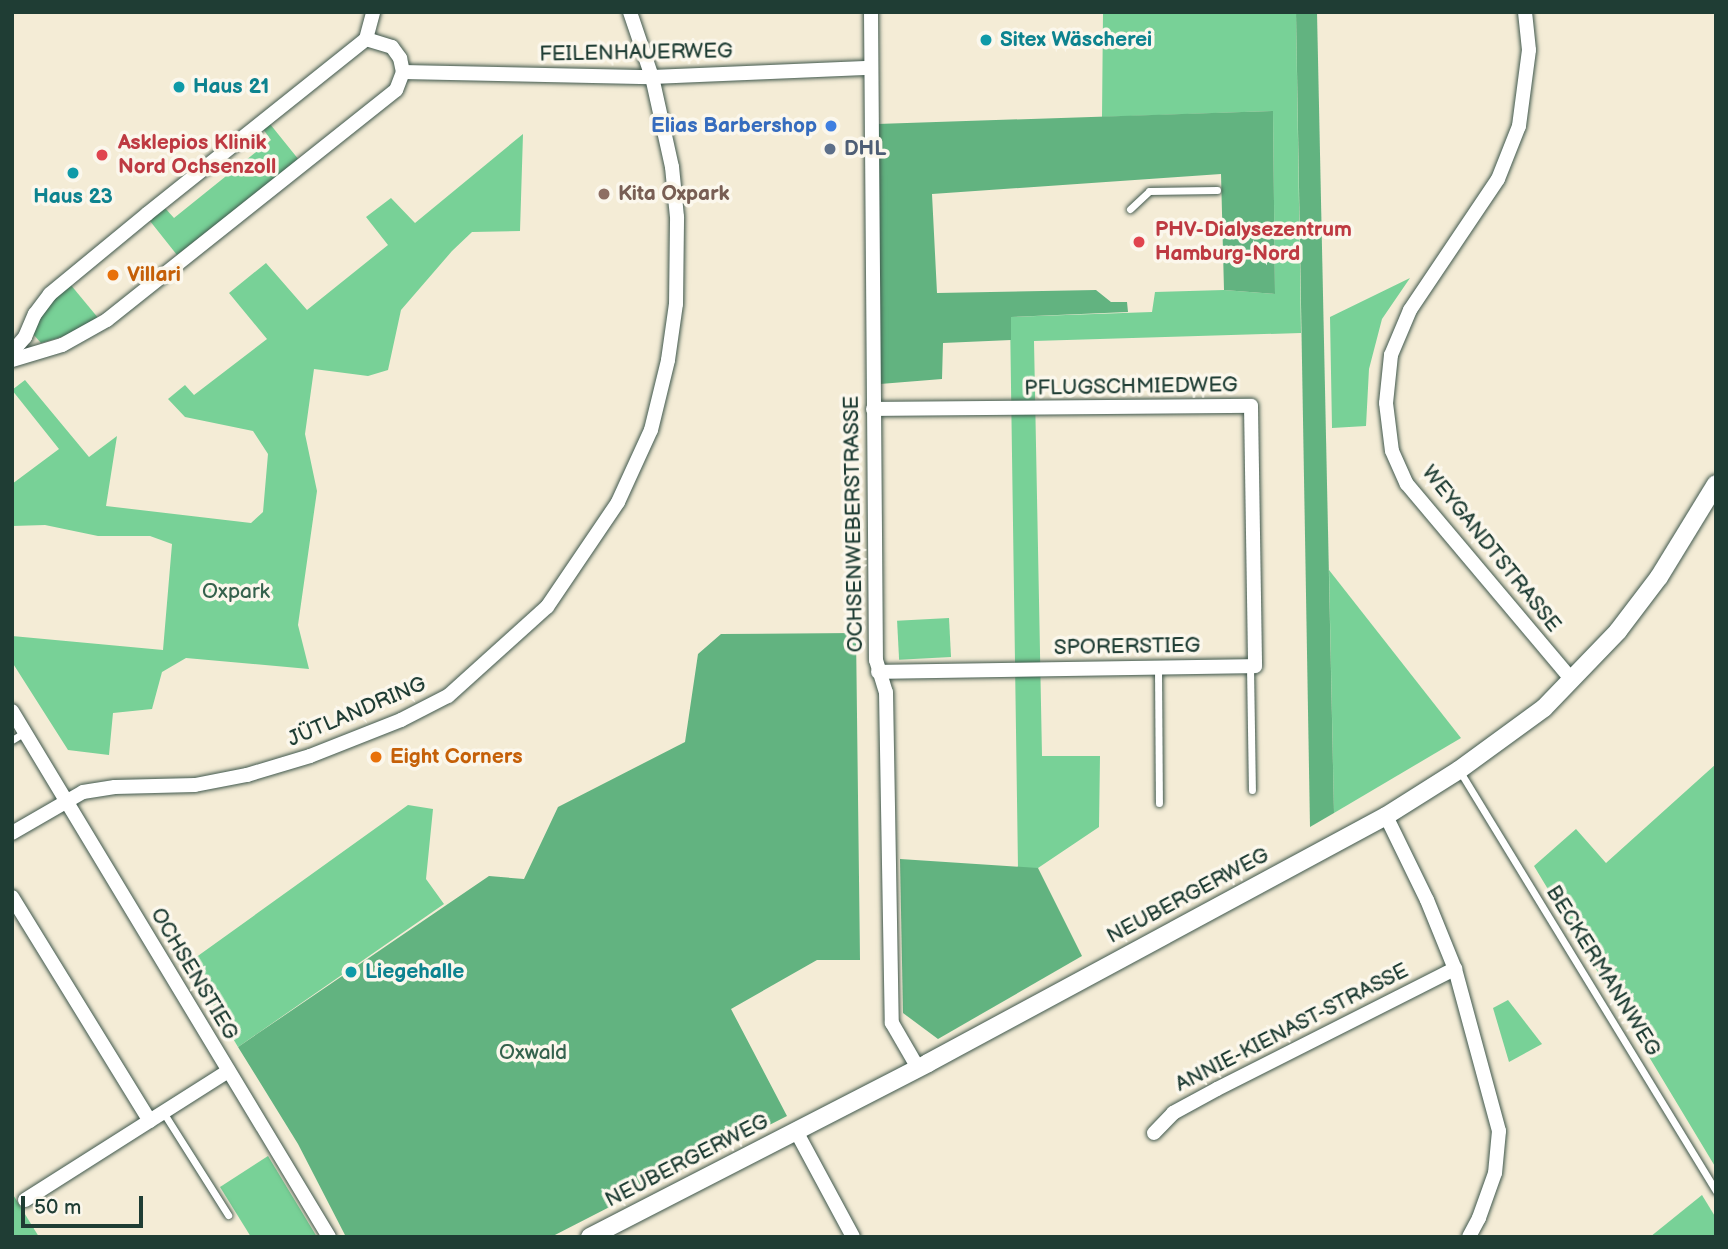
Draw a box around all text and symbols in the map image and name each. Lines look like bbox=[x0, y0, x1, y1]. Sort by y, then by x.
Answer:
place label: Sitex Wäscherei bbox=[1000, 27, 1152, 53]
marker: Sitex Wäscherei bbox=[978, 32, 994, 48]
street label: FEILENHAUERWEG bbox=[539, 39, 733, 67]
place label: Haus 21 bbox=[193, 74, 269, 100]
marker: Haus 21 bbox=[171, 79, 187, 95]
place label: Elias Barbershop bbox=[651, 113, 817, 139]
marker: Elias Barbershop bbox=[823, 118, 839, 134]
place label: Asklepios Klinik Nord Ochsenzoll bbox=[118, 130, 276, 180]
place label: DHL bbox=[844, 136, 886, 162]
marker: DHL bbox=[822, 141, 838, 157]
marker: Asklepios Klinik Nord Ochsenzoll bbox=[92, 145, 112, 165]
marker: Haus 23 bbox=[65, 165, 81, 181]
place label: Kita Oxpark bbox=[618, 181, 730, 207]
place label: Haus 23 bbox=[33, 184, 113, 210]
marker: Kita Oxpark bbox=[596, 186, 612, 202]
place label: PHV-Dialysezentrum Hamburg-Nord bbox=[1155, 217, 1352, 267]
marker: PHV-Dialysezentrum Hamburg-Nord bbox=[1129, 232, 1149, 252]
place label: Villari bbox=[127, 262, 181, 288]
marker: Villari bbox=[105, 267, 121, 283]
street label: PFLUGSCHMIEDWEG bbox=[1024, 373, 1238, 401]
street label: OCHSENWEBERSTRASSE bbox=[839, 395, 869, 653]
street label: WEYGANDTSTRASSE bbox=[1416, 461, 1566, 637]
park label: Oxpark bbox=[202, 579, 270, 605]
street label: SPORERSTIEG bbox=[1054, 633, 1200, 661]
street label: JÜTLANDRING bbox=[284, 672, 430, 752]
place label: Eight Corners bbox=[390, 744, 523, 770]
marker: Eight Corners bbox=[368, 749, 384, 765]
street label: NEUBERGERWEG bbox=[1103, 843, 1273, 949]
street label: BECKERMANNWEG bbox=[1540, 881, 1666, 1061]
street label: OCHSENSTIEG bbox=[145, 904, 243, 1044]
street label: ANNIE-KIENAST-STRASSE bbox=[1171, 958, 1413, 1098]
place label: Liegehalle bbox=[365, 959, 464, 985]
marker: Liegehalle bbox=[343, 964, 359, 980]
park label: Oxwald bbox=[499, 1040, 567, 1066]
street label: NEUBERGERWEG bbox=[601, 1109, 773, 1213]
scale bar bbox=[24, 1182, 147, 1226]
text: 50 m bbox=[34, 1195, 81, 1220]

